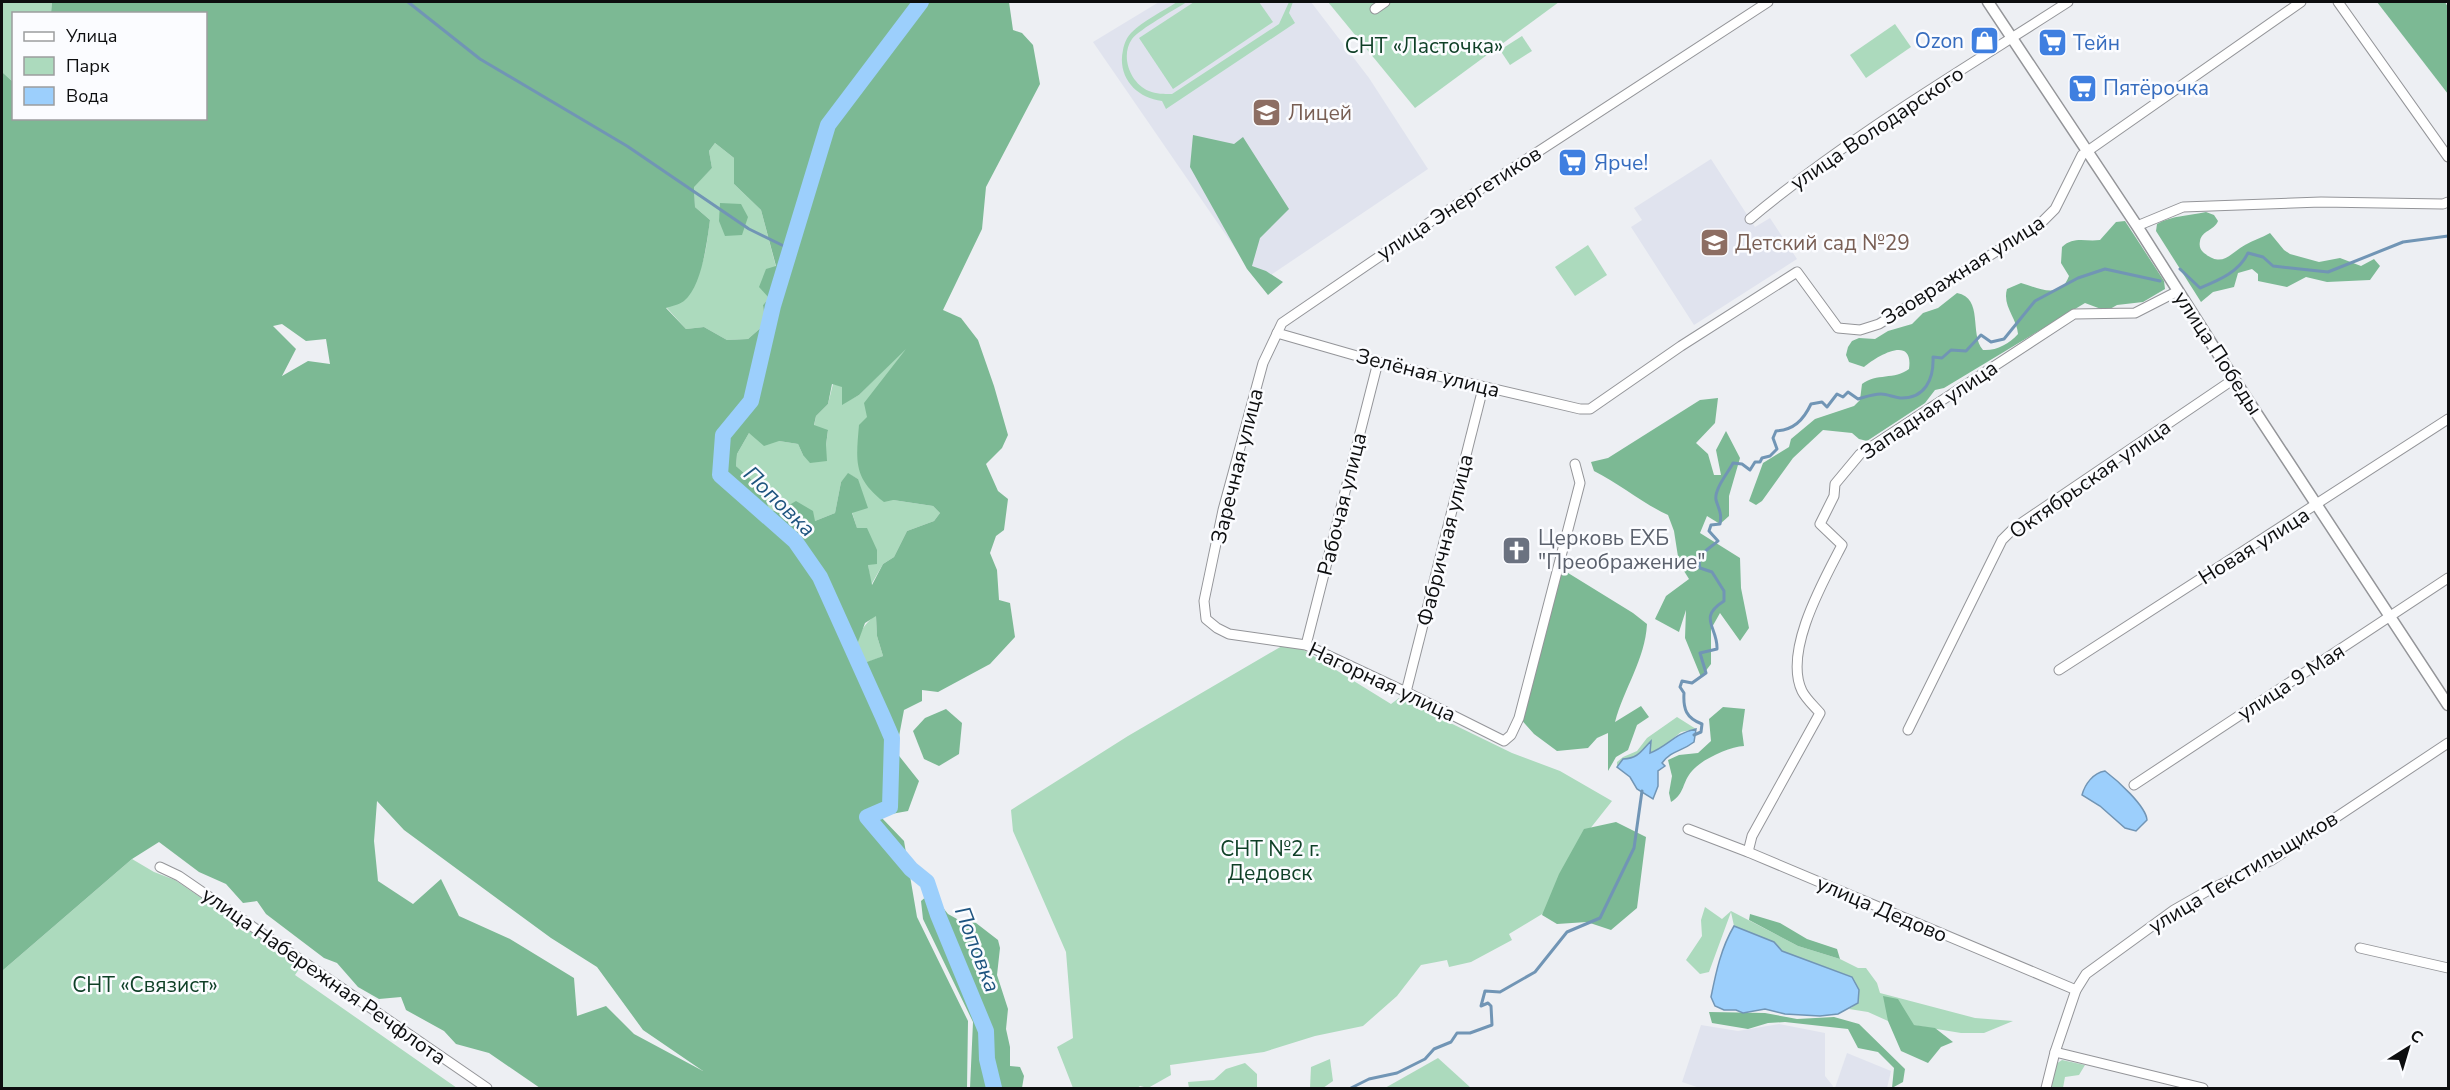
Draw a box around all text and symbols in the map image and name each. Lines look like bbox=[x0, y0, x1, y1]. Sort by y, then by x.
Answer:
legend bbox=[12, 12, 207, 120]
text: Улица bbox=[65, 24, 117, 48]
shop icon: Ozon bbox=[1969, 25, 2001, 57]
place label: Ozon bbox=[1915, 27, 1964, 55]
supermarket icon: Тейн bbox=[2036, 27, 2068, 59]
place label: Тейн bbox=[2073, 29, 2120, 57]
park label: СНТ «Ласточка» bbox=[1345, 32, 1503, 60]
text: Парк bbox=[66, 54, 110, 78]
street label: улица Володарского bbox=[1785, 59, 1969, 197]
supermarket icon: Пятёрочка bbox=[2066, 72, 2098, 104]
place label: Пятёрочка bbox=[2103, 74, 2209, 102]
text: Вода bbox=[66, 84, 109, 108]
school or university icon: Лицей bbox=[1251, 97, 1283, 129]
place label: Лицей bbox=[1288, 99, 1352, 127]
street label: улица Энергетиков bbox=[1371, 139, 1547, 267]
supermarket icon: Ярче! bbox=[1557, 147, 1589, 179]
place label: Ярче! bbox=[1594, 149, 1648, 177]
street label: Заовражная улица bbox=[1876, 208, 2050, 332]
school or university icon: Детский сад №29 bbox=[1698, 227, 1730, 259]
place label: Детский сад №29 bbox=[1735, 229, 1910, 257]
street label: улица Победы bbox=[2167, 286, 2269, 420]
street label: Зелёная улица bbox=[1353, 342, 1503, 404]
street label: Западная улица bbox=[1855, 354, 2003, 466]
street label: Заречная улица bbox=[1204, 385, 1270, 547]
street label: Октябрьская улица bbox=[2004, 413, 2176, 545]
street label: Рабочая улица bbox=[1311, 430, 1373, 578]
street label: Фабричная улица bbox=[1410, 451, 1480, 629]
water label: Поповка bbox=[737, 460, 822, 544]
street label: Новая улица bbox=[2193, 501, 2315, 591]
place label: Церковь ЕХБ "Преображение" bbox=[1538, 524, 1706, 576]
church icon: Церковь ЕХБ "Преображение" bbox=[1501, 534, 1533, 566]
street label: Нагорная улица bbox=[1304, 636, 1460, 728]
street label: улица 9 Мая bbox=[2232, 637, 2350, 727]
street label: улица Текстильщиков bbox=[2143, 804, 2343, 940]
park label: СНТ №2 г. Дедовск bbox=[1220, 835, 1320, 887]
street label: улица Дедово bbox=[1812, 869, 1952, 949]
street label: улица Набережная Речфлота bbox=[196, 881, 452, 1071]
water label: Поповка bbox=[947, 902, 1007, 997]
park label: СНТ «Связист» bbox=[72, 971, 218, 999]
north arrow bbox=[2378, 1018, 2438, 1078]
text: С bbox=[2405, 1025, 2427, 1049]

